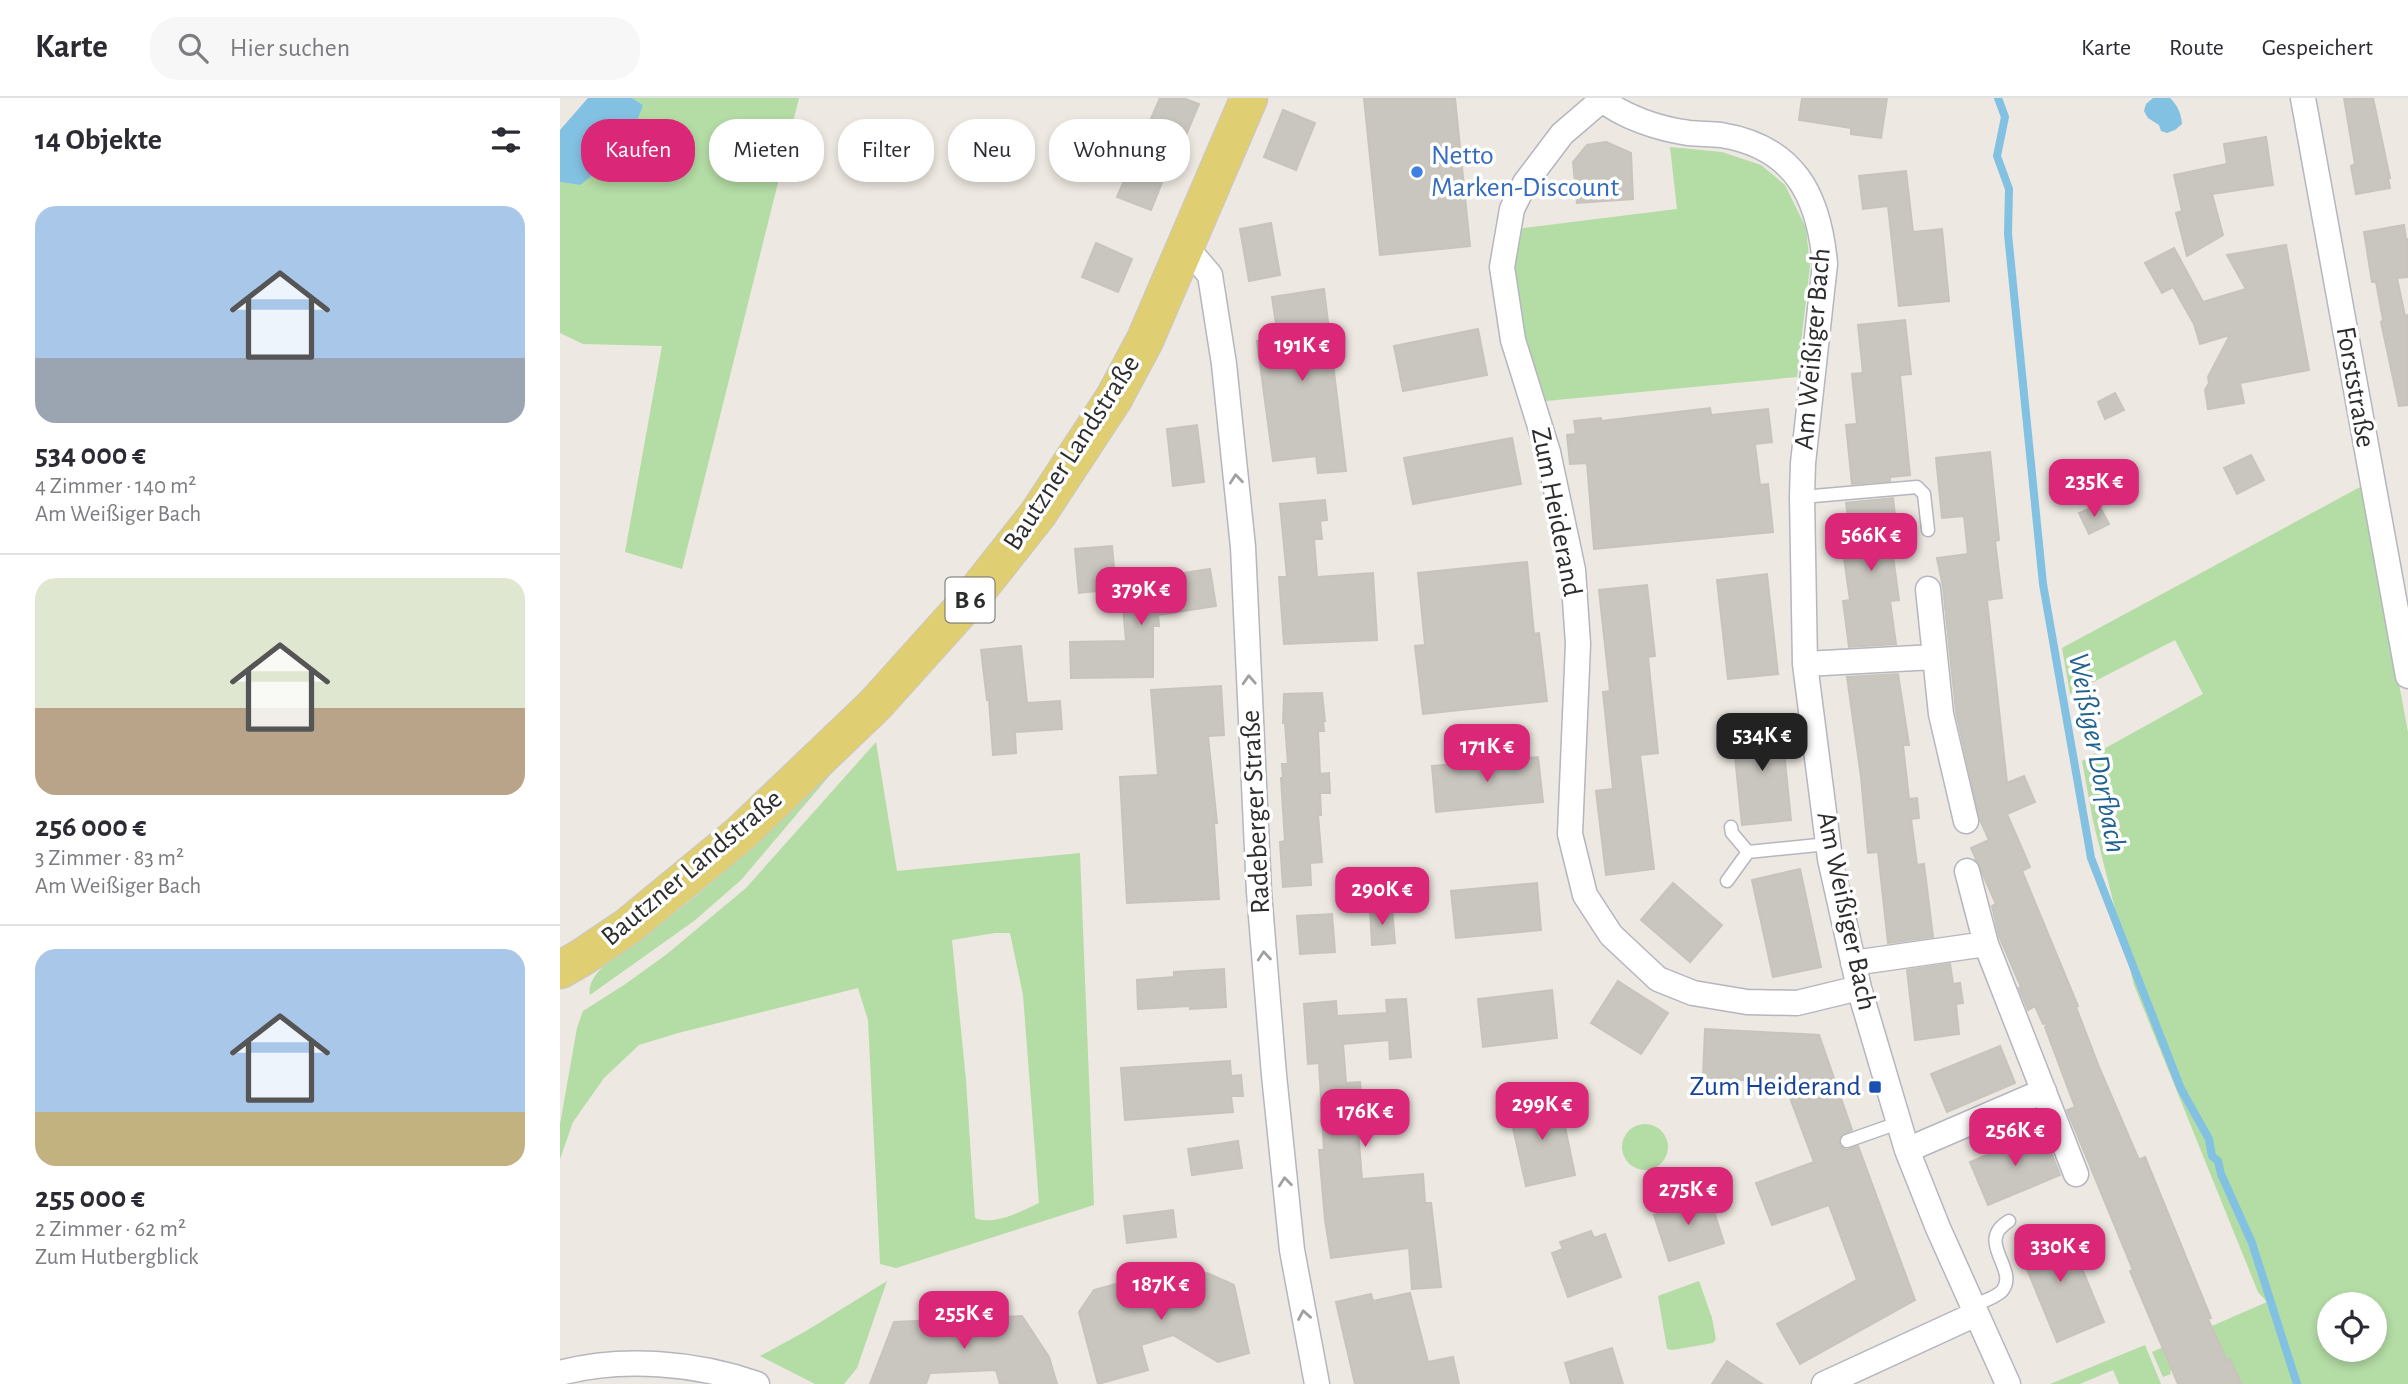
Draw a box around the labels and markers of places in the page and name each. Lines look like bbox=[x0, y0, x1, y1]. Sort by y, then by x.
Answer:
place label: Netto Marken-Discount bbox=[1431, 142, 1619, 202]
marker: Netto Marken-Discount bbox=[1409, 164, 1425, 180]
pin: 191K € bbox=[1245, 324, 1359, 383]
pin: 235K € bbox=[2037, 460, 2151, 519]
pin: 566K € bbox=[1814, 514, 1928, 573]
pin: 379K € bbox=[1084, 568, 1198, 627]
pin: 534K € bbox=[1705, 714, 1819, 773]
pin: 171K € bbox=[1430, 724, 1544, 784]
pin: 290K € bbox=[1325, 868, 1439, 927]
place label: Zum Heiderand bbox=[1690, 1073, 1861, 1101]
marker: Zum Heiderand bbox=[1867, 1079, 1883, 1095]
pin: 299K € bbox=[1485, 1082, 1599, 1142]
pin: 176K € bbox=[1308, 1090, 1422, 1149]
pin: 256K € bbox=[1958, 1108, 2072, 1168]
pin: 275K € bbox=[1631, 1168, 1745, 1227]
pin: 330K € bbox=[2003, 1224, 2117, 1284]
pin: 187K € bbox=[1104, 1262, 1218, 1322]
pin: 255K € bbox=[907, 1292, 1021, 1351]

